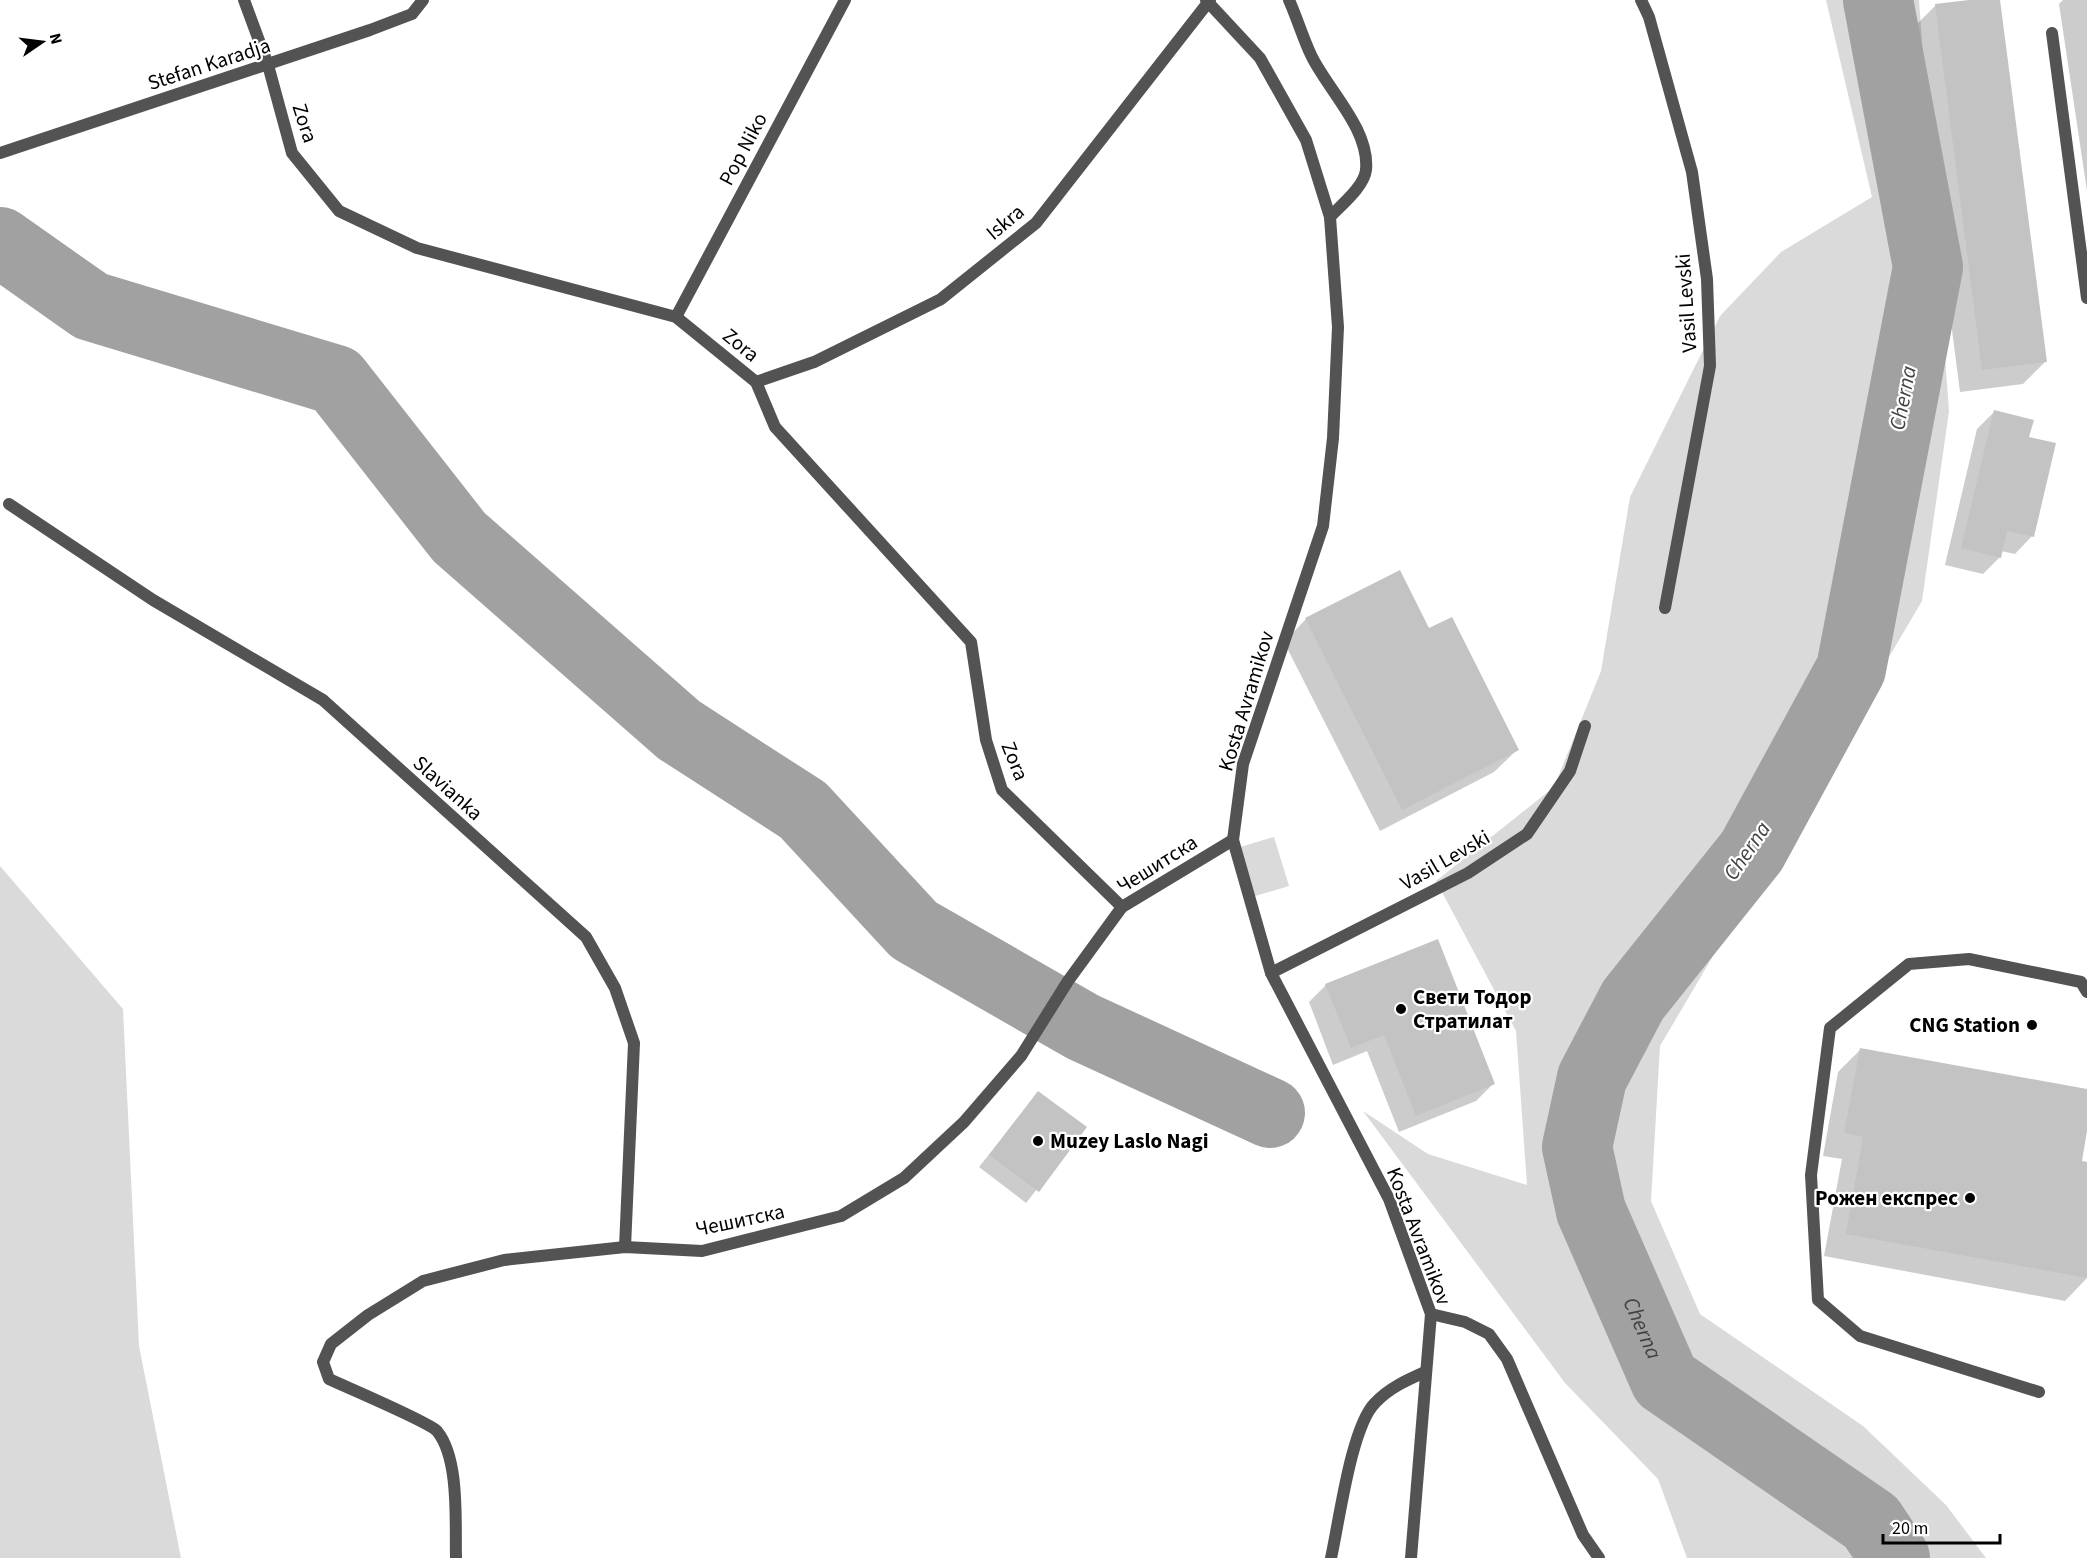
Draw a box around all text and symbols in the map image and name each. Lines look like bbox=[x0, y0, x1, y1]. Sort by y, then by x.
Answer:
north arrow bbox=[12, 12, 72, 72]
street label: Stefan Karadja bbox=[144, 30, 274, 98]
text: N bbox=[44, 31, 68, 46]
street label: Zora bbox=[285, 100, 325, 146]
street label: Pop Niko bbox=[711, 107, 775, 191]
street label: Iskra bbox=[979, 197, 1031, 247]
street label: Vasil Levski bbox=[1668, 253, 1704, 353]
street label: Zora bbox=[716, 321, 766, 369]
water label: Cherna bbox=[1881, 363, 1925, 433]
street label: Kosta Avramikov bbox=[1210, 627, 1282, 775]
street label: Zora bbox=[994, 737, 1036, 785]
street label: Slavianka bbox=[406, 748, 490, 828]
water label: Cherna bbox=[1716, 815, 1779, 887]
street label: Vasil Levski bbox=[1395, 822, 1495, 898]
street label: Чешитска bbox=[1111, 827, 1203, 901]
place label: Свети Тодор Стратилат bbox=[1413, 982, 1531, 1036]
marker: Свети Тодор Стратилат bbox=[1394, 1002, 1408, 1016]
place label: CNG Station bbox=[1909, 1010, 2020, 1040]
marker: CNG Station bbox=[2025, 1018, 2039, 1032]
place label: Muzey Laslo Nagi bbox=[1050, 1126, 1208, 1156]
marker: Muzey Laslo Nagi bbox=[1031, 1134, 1045, 1148]
street label: Kosta Avramikov bbox=[1379, 1163, 1459, 1309]
place label: Рожен експрес bbox=[1815, 1183, 1958, 1213]
marker: Рожен експрес bbox=[1963, 1191, 1977, 1205]
street label: Чешитска bbox=[693, 1196, 787, 1244]
water label: Cherna bbox=[1615, 1292, 1670, 1365]
scale bar bbox=[1883, 1507, 2000, 1545]
text: 20 m bbox=[1892, 1516, 1928, 1541]

